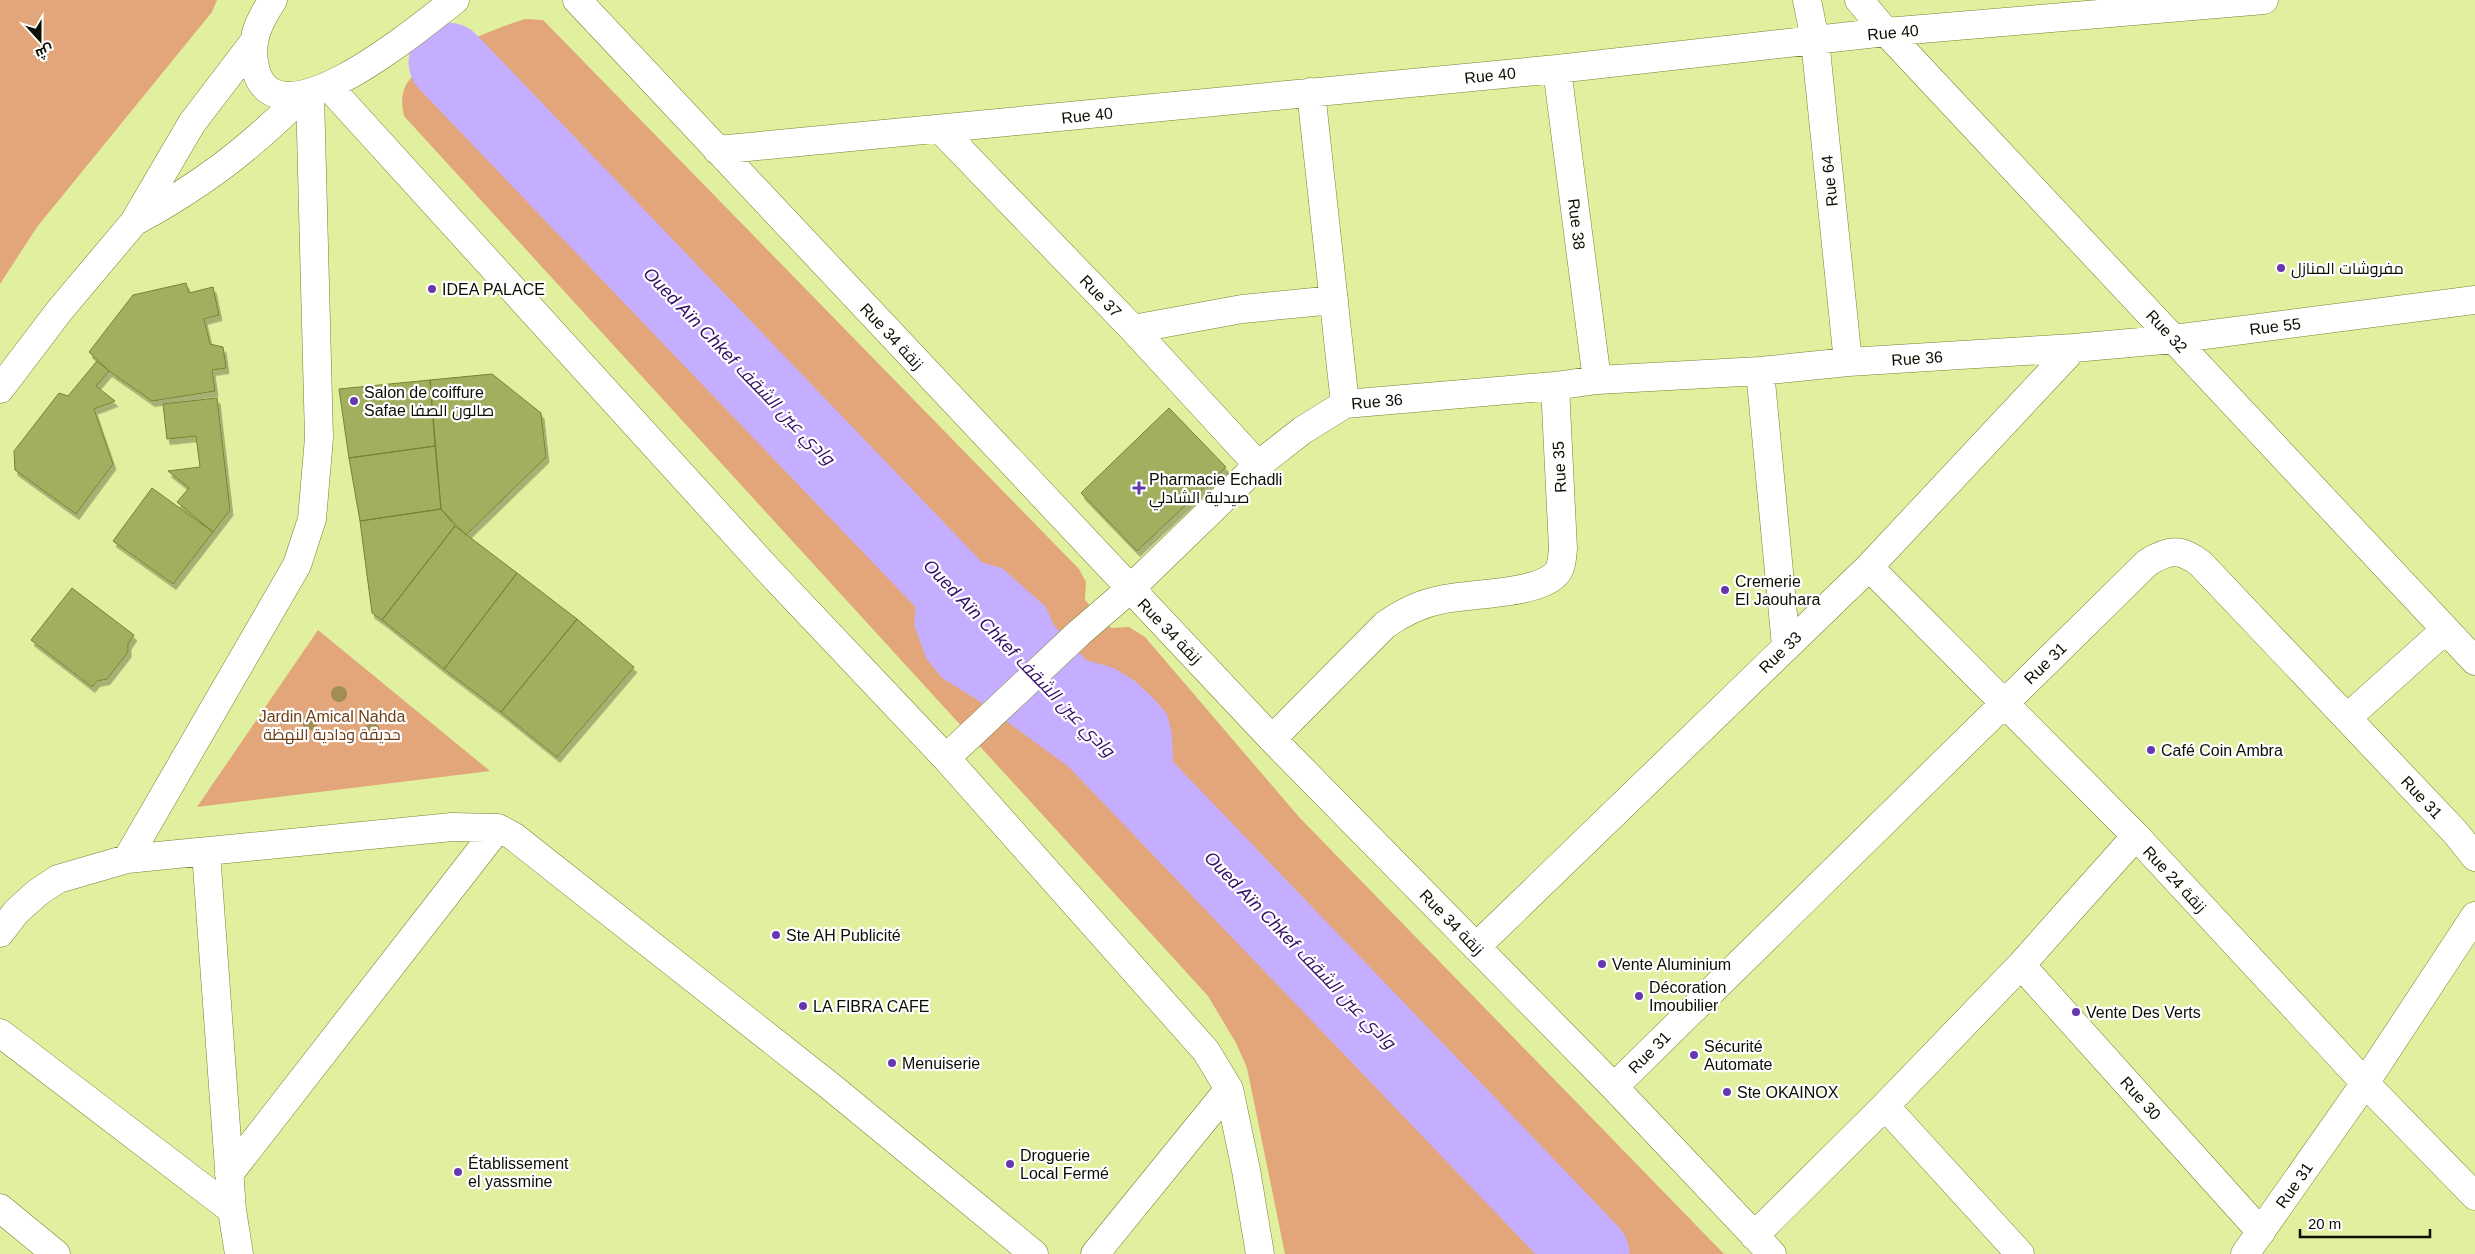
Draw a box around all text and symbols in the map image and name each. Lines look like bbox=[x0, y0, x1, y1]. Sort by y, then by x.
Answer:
north arrow bbox=[15, 15, 65, 65]
street label: Rue 40 bbox=[1867, 22, 1920, 43]
text: ش bbox=[33, 41, 56, 63]
street label: Rue 40 bbox=[1464, 64, 1517, 87]
street label: Rue 40 bbox=[1061, 104, 1114, 127]
street label: Rue 64 bbox=[1818, 154, 1841, 207]
street label: Rue 38 bbox=[1565, 197, 1588, 251]
place label: مفروشات المنازل bbox=[2291, 260, 2404, 279]
marker: مفروشات المنازل bbox=[2275, 262, 2287, 274]
water label: Oued Aïn Chkef وادي عين الشقف bbox=[636, 263, 839, 472]
street label: Rue 37 bbox=[1077, 272, 1125, 321]
place label: IDEA PALACE bbox=[442, 281, 545, 298]
marker: IDEA PALACE bbox=[426, 283, 438, 295]
street label: Rue 34 زنقة bbox=[856, 300, 926, 374]
street label: Rue 32 bbox=[2143, 307, 2191, 356]
street label: Rue 55 bbox=[2248, 315, 2302, 338]
street label: Rue 36 bbox=[1891, 348, 1943, 369]
place label: Salon de coiffure Safae صالون الصفا bbox=[364, 384, 494, 421]
street label: Rue 36 bbox=[1351, 391, 1404, 412]
marker: Salon de coiffure Safae صالون الصفا bbox=[348, 395, 360, 407]
street label: Rue 35 bbox=[1550, 441, 1569, 493]
place label: Pharmacie Echadli صيدلية الشادلي bbox=[1149, 471, 1282, 511]
marker: Pharmacie Echadli صيدلية الشادلي bbox=[1133, 482, 1145, 494]
water label: Oued Aïn Chkef وادي عين الشقف bbox=[916, 555, 1119, 764]
place label: Cremerie El Jaouhara bbox=[1735, 573, 1820, 608]
marker: Cremerie El Jaouhara bbox=[1719, 584, 1731, 596]
street label: Rue 34 زنقة bbox=[1134, 595, 1205, 668]
street label: Rue 33 bbox=[1756, 628, 1805, 676]
street label: Rue 31 bbox=[2021, 639, 2070, 687]
park label: Jardin Amical Nahda حديقة ودادية النهظة bbox=[259, 708, 405, 745]
place label: Café Coin Ambra bbox=[2161, 742, 2283, 759]
marker: Café Coin Ambra bbox=[2145, 744, 2157, 756]
street label: Rue 31 bbox=[2398, 773, 2446, 822]
street label: Rue 24 زنقة bbox=[2139, 843, 2209, 917]
water label: Oued Aïn Chkef وادي عين الشقف bbox=[1197, 847, 1400, 1056]
street label: Rue 34 زنقة bbox=[1416, 886, 1487, 959]
place label: Ste AH Publicité bbox=[786, 927, 901, 944]
marker: Ste AH Publicité bbox=[770, 929, 782, 941]
place label: Vente Aluminium bbox=[1612, 956, 1731, 973]
marker: Vente Aluminium bbox=[1596, 958, 1608, 970]
place label: Décoration Imoubilier bbox=[1649, 979, 1726, 1014]
marker: Décoration Imoubilier bbox=[1633, 990, 1645, 1002]
place label: LA FIBRA CAFE bbox=[813, 998, 929, 1015]
marker: LA FIBRA CAFE bbox=[797, 1000, 809, 1012]
place label: Vente Des Verts bbox=[2086, 1004, 2201, 1021]
marker: Vente Des Verts bbox=[2070, 1006, 2082, 1018]
street label: Rue 31 bbox=[1625, 1028, 1674, 1077]
place label: Sécurité Automate bbox=[1704, 1038, 1773, 1073]
marker: Sécurité Automate bbox=[1688, 1049, 1700, 1061]
place label: Menuiserie bbox=[902, 1055, 980, 1072]
marker: Menuiserie bbox=[886, 1057, 898, 1069]
street label: Rue 30 bbox=[2117, 1073, 2164, 1123]
place label: Ste OKAINOX bbox=[1737, 1084, 1839, 1101]
marker: Ste OKAINOX bbox=[1721, 1086, 1733, 1098]
place label: Droguerie Local Fermé bbox=[1020, 1147, 1109, 1182]
place label: Établissement el yassmine bbox=[468, 1154, 569, 1190]
marker: Droguerie Local Fermé bbox=[1004, 1158, 1016, 1170]
street label: Rue 31 bbox=[2273, 1159, 2316, 1211]
marker: Établissement el yassmine bbox=[452, 1166, 464, 1178]
scale bar bbox=[2300, 1206, 2430, 1238]
text: 20 m bbox=[2308, 1215, 2341, 1232]

